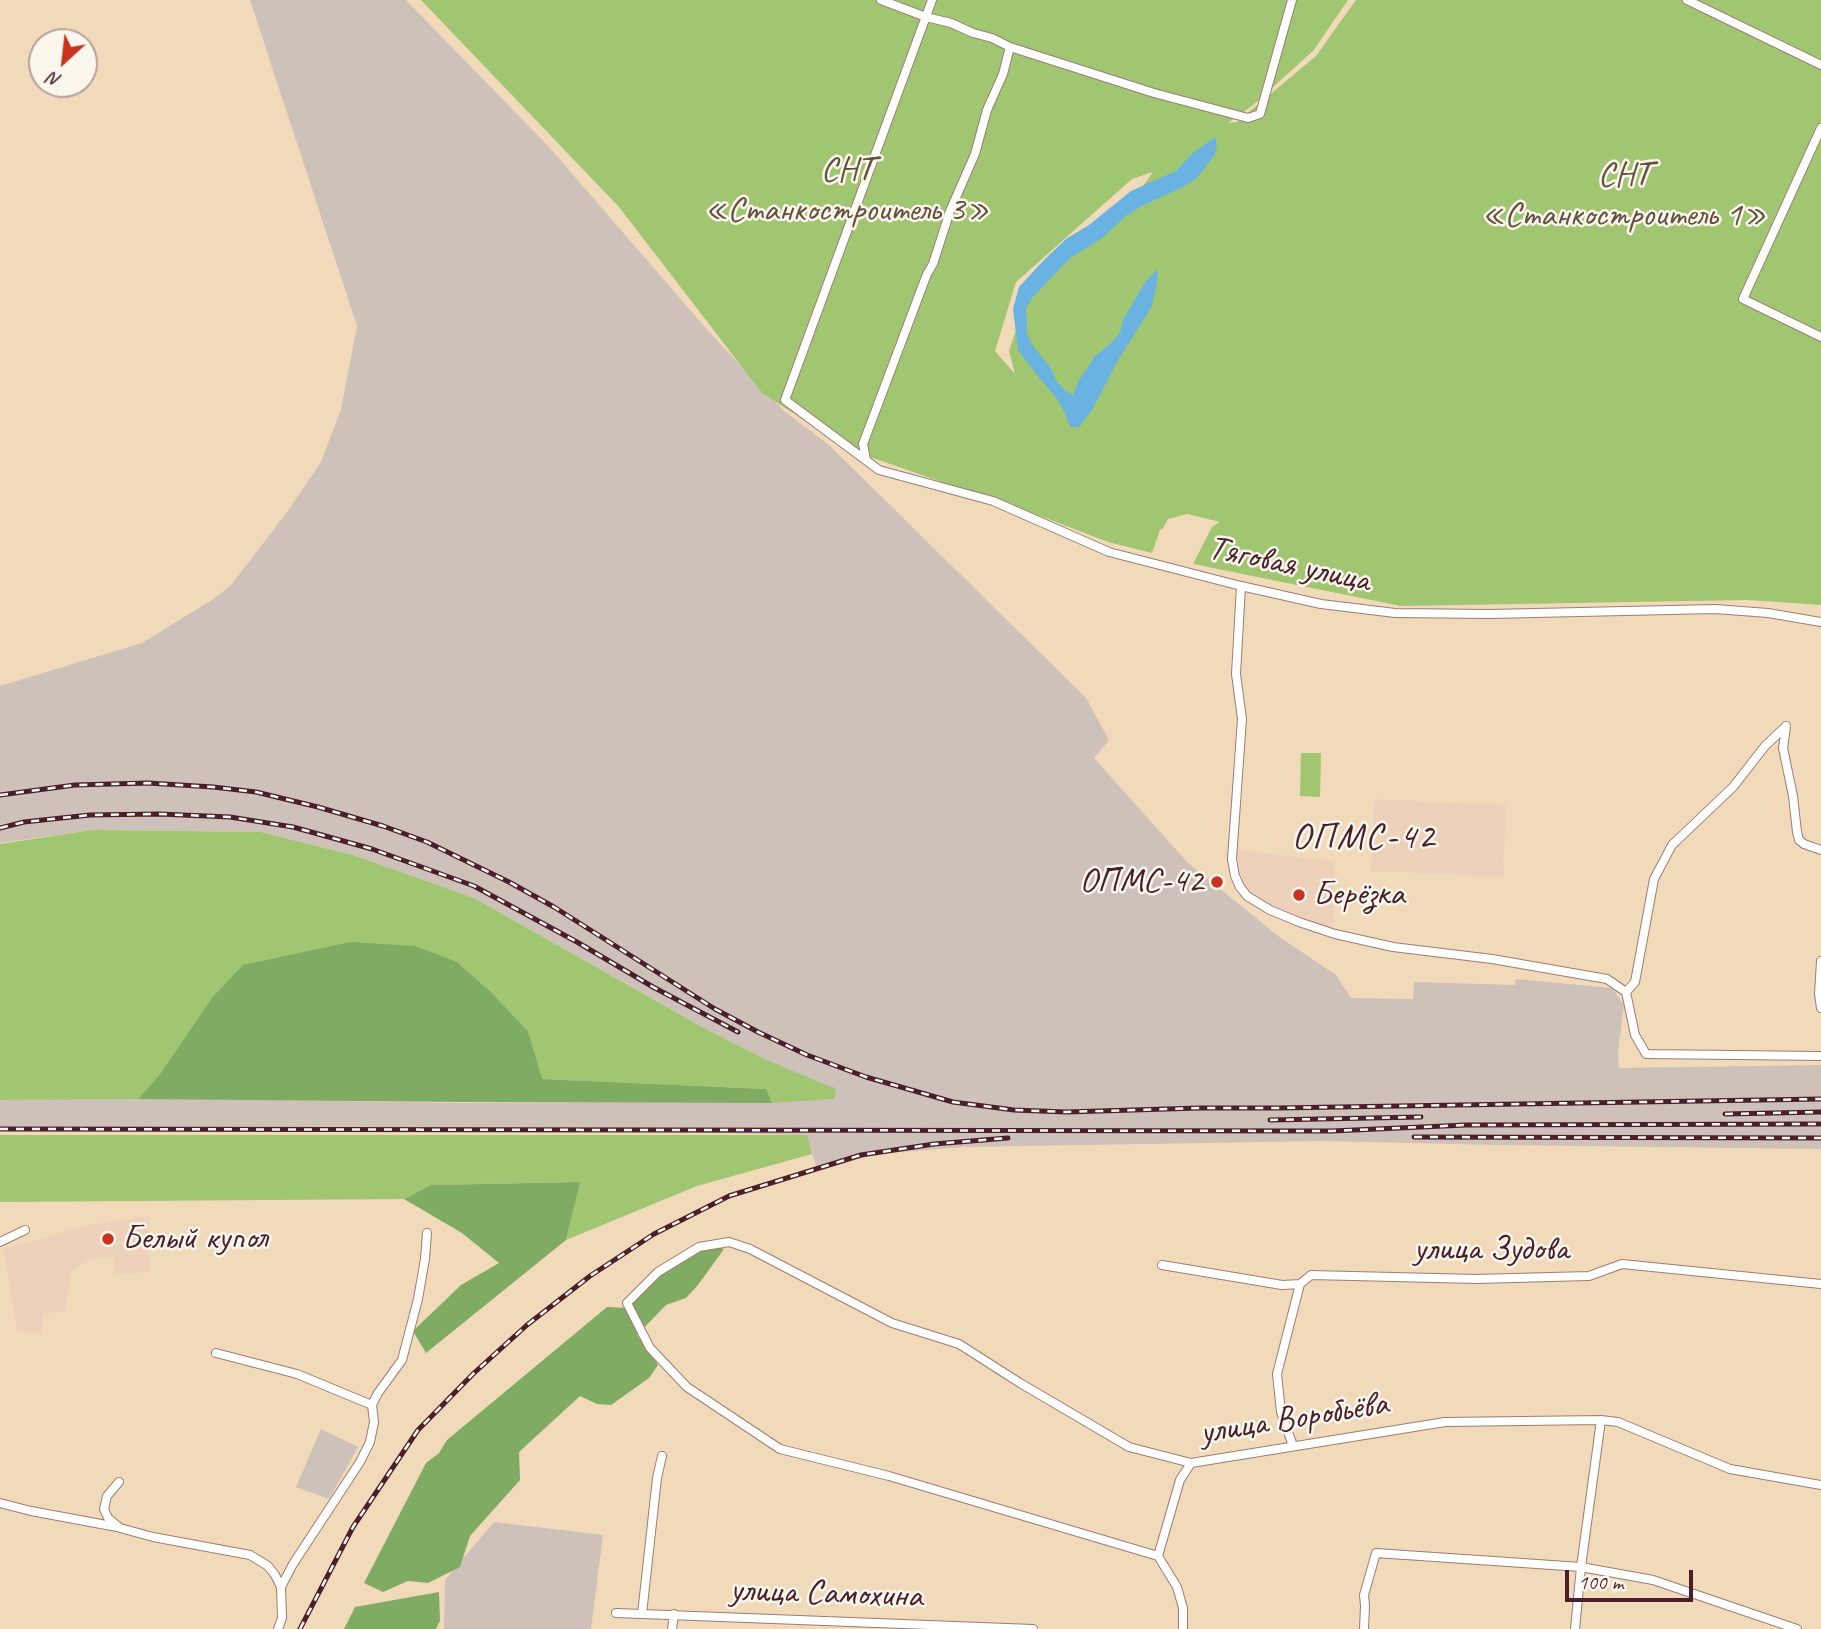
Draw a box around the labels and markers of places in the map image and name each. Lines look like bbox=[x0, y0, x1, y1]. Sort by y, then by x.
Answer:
place label: ОПМС-42 bbox=[1080, 861, 1203, 903]
marker: ОПМС-42 bbox=[1209, 874, 1225, 890]
place label: Берёзка bbox=[1313, 874, 1404, 916]
marker: Берёзка bbox=[1291, 887, 1307, 903]
place label: Белый купол bbox=[122, 1218, 267, 1260]
marker: Белый купол bbox=[100, 1231, 116, 1247]

